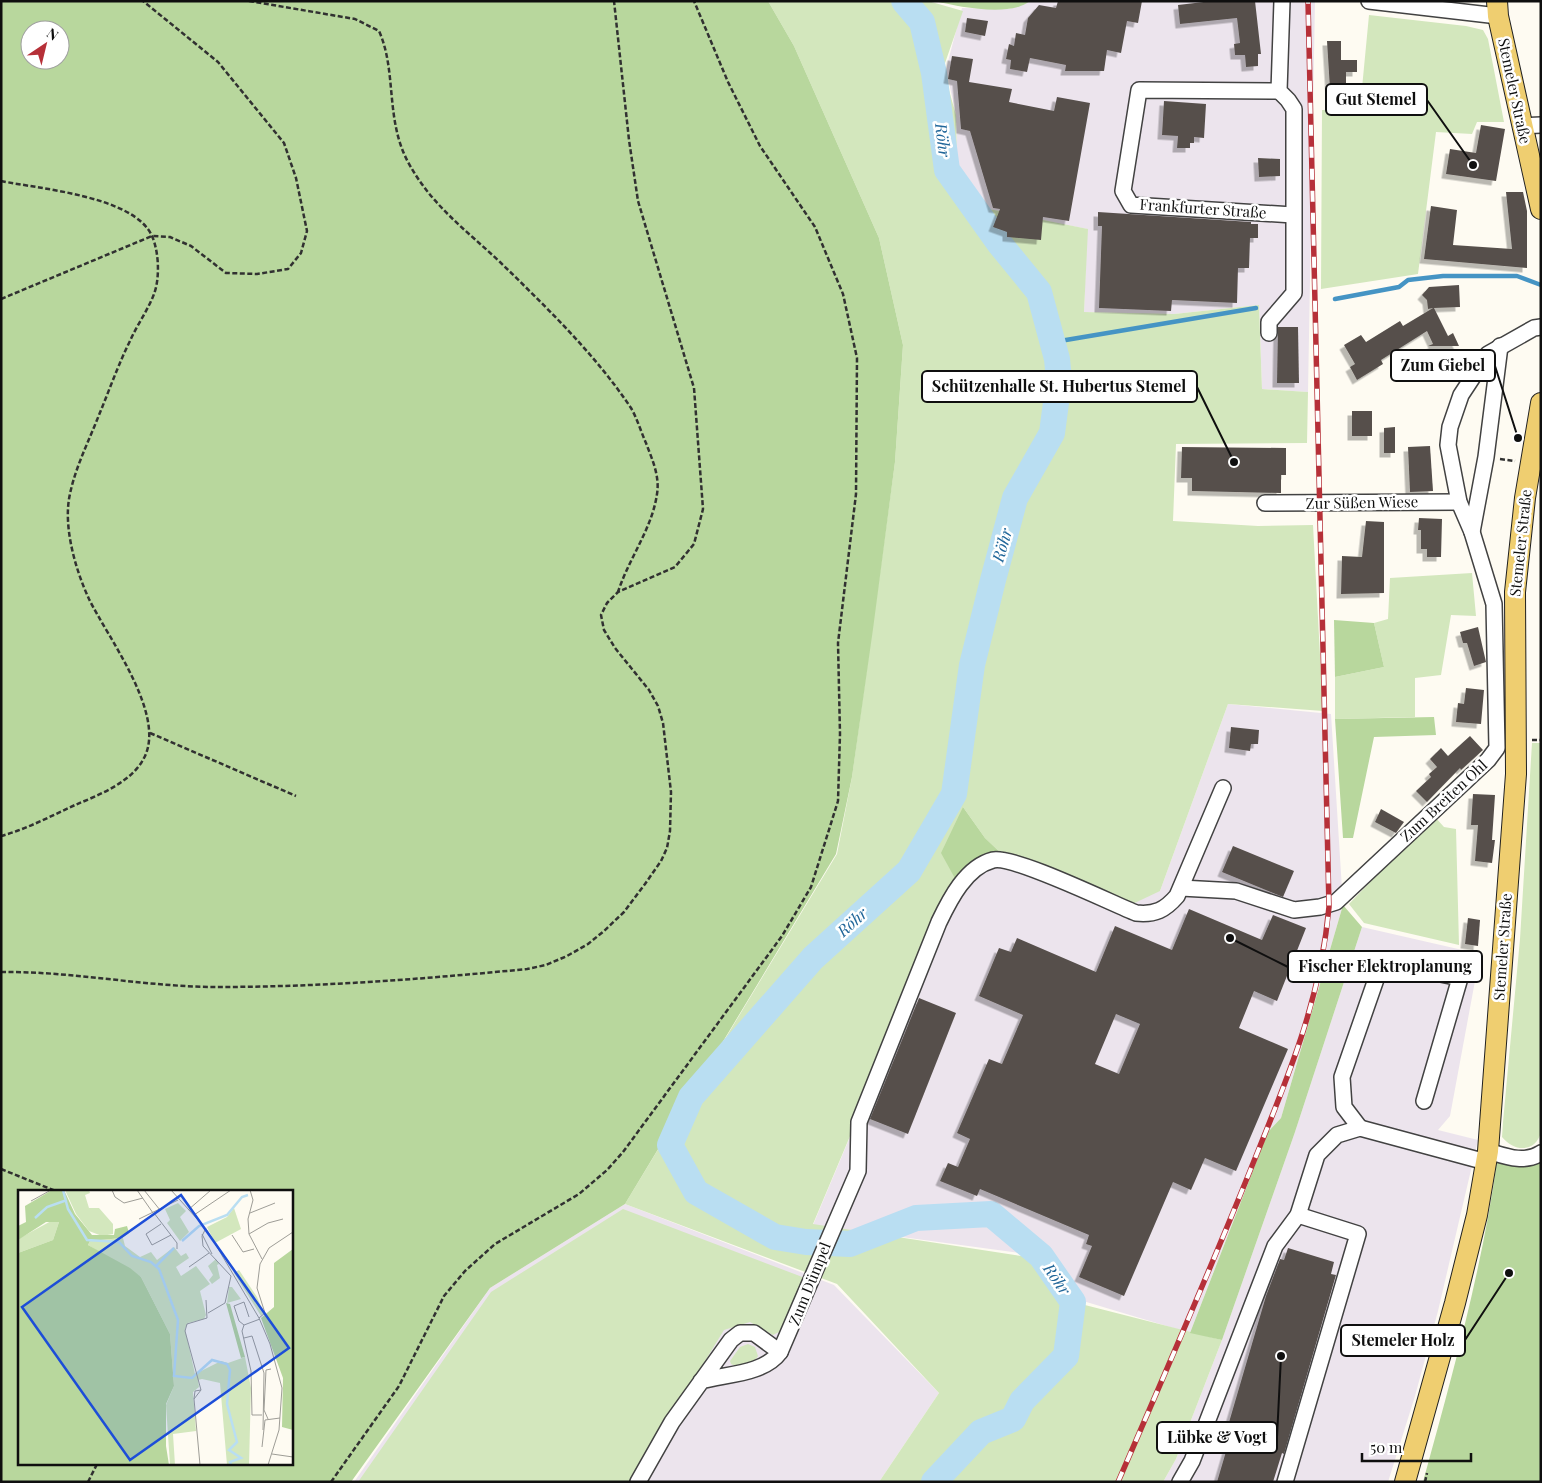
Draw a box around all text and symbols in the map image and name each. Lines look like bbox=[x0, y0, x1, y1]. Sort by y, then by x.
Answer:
north arrow bbox=[20, 20, 70, 70]
text: N bbox=[43, 23, 62, 45]
street label: Stemeler Straße bbox=[1494, 36, 1536, 146]
callout: Gut Stemel bbox=[1326, 84, 1427, 115]
text: Gut Stemel bbox=[1335, 88, 1417, 109]
water label: Röhr bbox=[931, 121, 956, 159]
street label: Frankfurter Straße bbox=[1139, 194, 1267, 222]
callout: Zum Giebel bbox=[1391, 350, 1495, 381]
text: Zum Giebel bbox=[1401, 354, 1485, 375]
callout: Schützenhalle St. Hubertus Stemel bbox=[922, 371, 1197, 402]
text: Schützenhalle St. Hubertus Stemel bbox=[932, 375, 1186, 396]
street label: Stemeler Straße bbox=[1504, 488, 1536, 597]
street label: Zur Süßen Wiese bbox=[1306, 491, 1418, 513]
water label: Röhr bbox=[986, 525, 1017, 565]
street label: Zum Breiten Ohl bbox=[1396, 755, 1491, 846]
street label: Stemeler Straße bbox=[1488, 893, 1516, 1001]
water label: Röhr bbox=[831, 902, 872, 941]
callout: Fischer Elektroplanung bbox=[1288, 951, 1482, 982]
text: Fischer Elektroplanung bbox=[1298, 955, 1472, 976]
inset map bbox=[18, 1190, 292, 1466]
street label: Zum Dümpel bbox=[783, 1239, 835, 1328]
water label: Röhr bbox=[1039, 1258, 1076, 1300]
callout: Stemeler Holz bbox=[1341, 1325, 1465, 1356]
text: Stemeler Holz bbox=[1351, 1329, 1455, 1350]
callout: Lübke & Vogt bbox=[1157, 1422, 1277, 1453]
text: Lübke & Vogt bbox=[1167, 1426, 1267, 1447]
scale bar bbox=[1362, 1430, 1471, 1462]
text: 50 m bbox=[1370, 1437, 1403, 1457]

